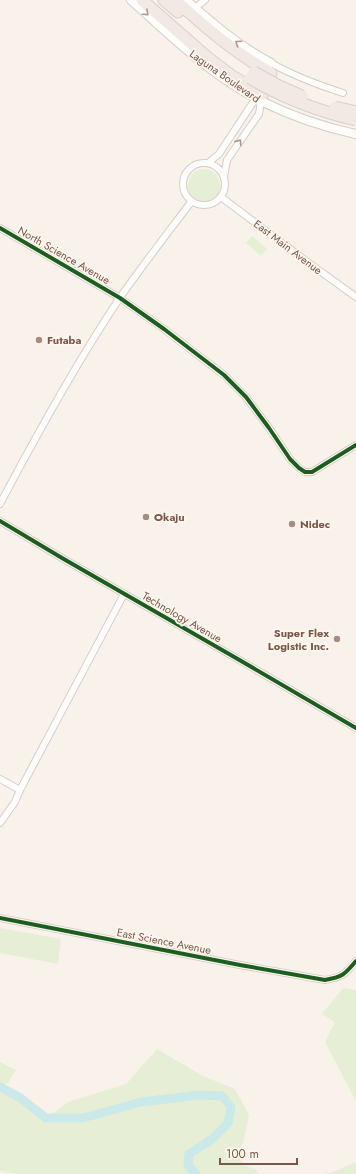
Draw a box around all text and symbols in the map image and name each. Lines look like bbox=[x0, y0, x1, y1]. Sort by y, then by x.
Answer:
one-way arrow bbox=[141, 9, 149, 16]
one-way arrow bbox=[235, 41, 242, 48]
street label: Laguna Boulevard bbox=[187, 46, 263, 106]
one-way arrow bbox=[234, 140, 241, 147]
street label: East Main Avenue bbox=[250, 216, 326, 278]
street label: North Science Avenue bbox=[15, 222, 113, 288]
place label: Futaba bbox=[47, 332, 81, 348]
marker: Futaba bbox=[34, 335, 44, 345]
place label: Okaju bbox=[154, 509, 185, 525]
marker: Okaju bbox=[141, 512, 151, 522]
place label: Nidec bbox=[300, 516, 330, 532]
marker: Nidec bbox=[287, 519, 297, 529]
street label: Technology Avenue bbox=[139, 588, 225, 647]
place label: Super Flex Logistic Inc. bbox=[268, 625, 329, 654]
marker: Super Flex Logistic Inc. bbox=[332, 634, 342, 644]
street label: East Science Avenue bbox=[115, 924, 213, 958]
scale bar bbox=[220, 1140, 297, 1166]
text: 100 m bbox=[226, 1145, 259, 1163]

